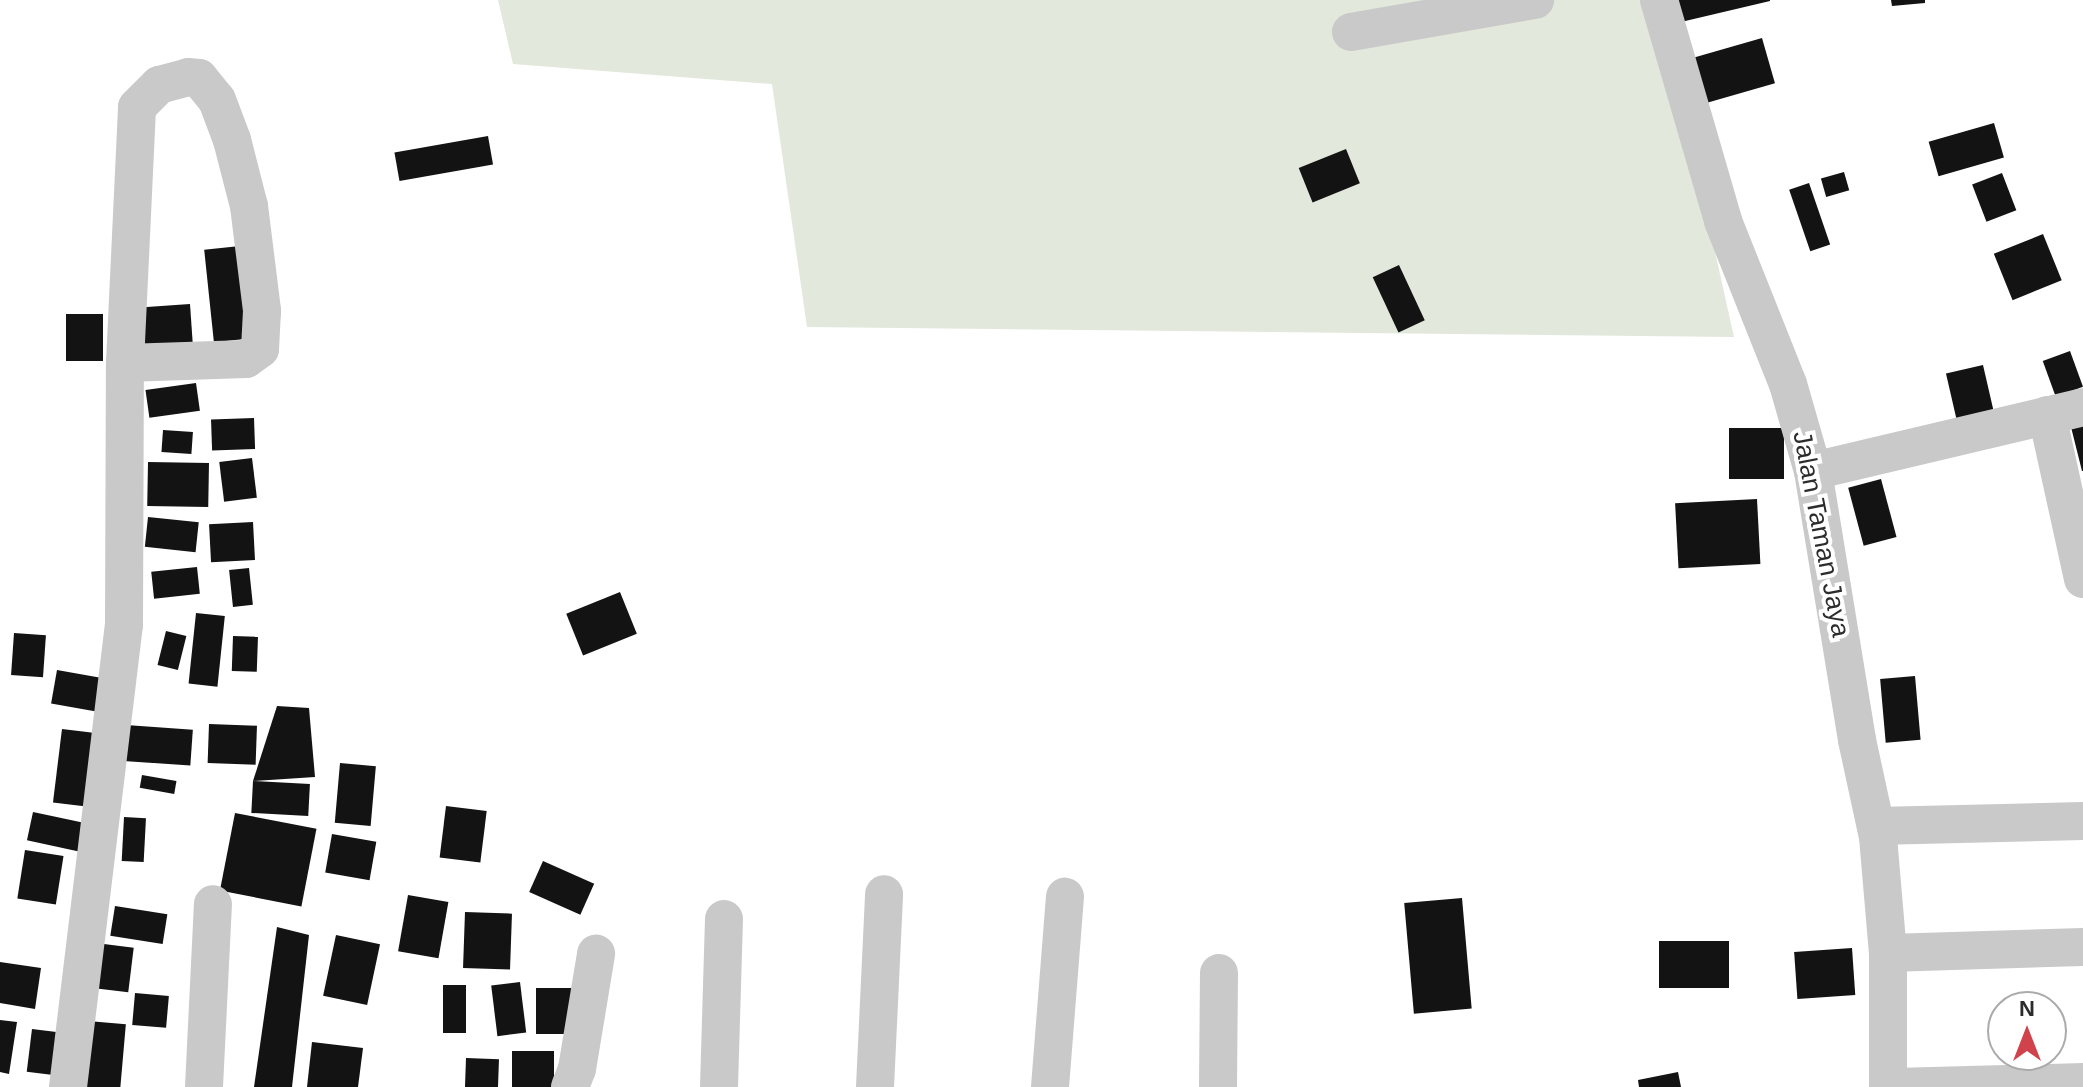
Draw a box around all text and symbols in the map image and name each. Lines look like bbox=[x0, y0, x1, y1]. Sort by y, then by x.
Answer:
street label: Jalan Taman Jaya bbox=[1786, 428, 1856, 640]
north arrow bbox=[1987, 991, 2067, 1071]
text: N bbox=[2019, 996, 2035, 1021]

